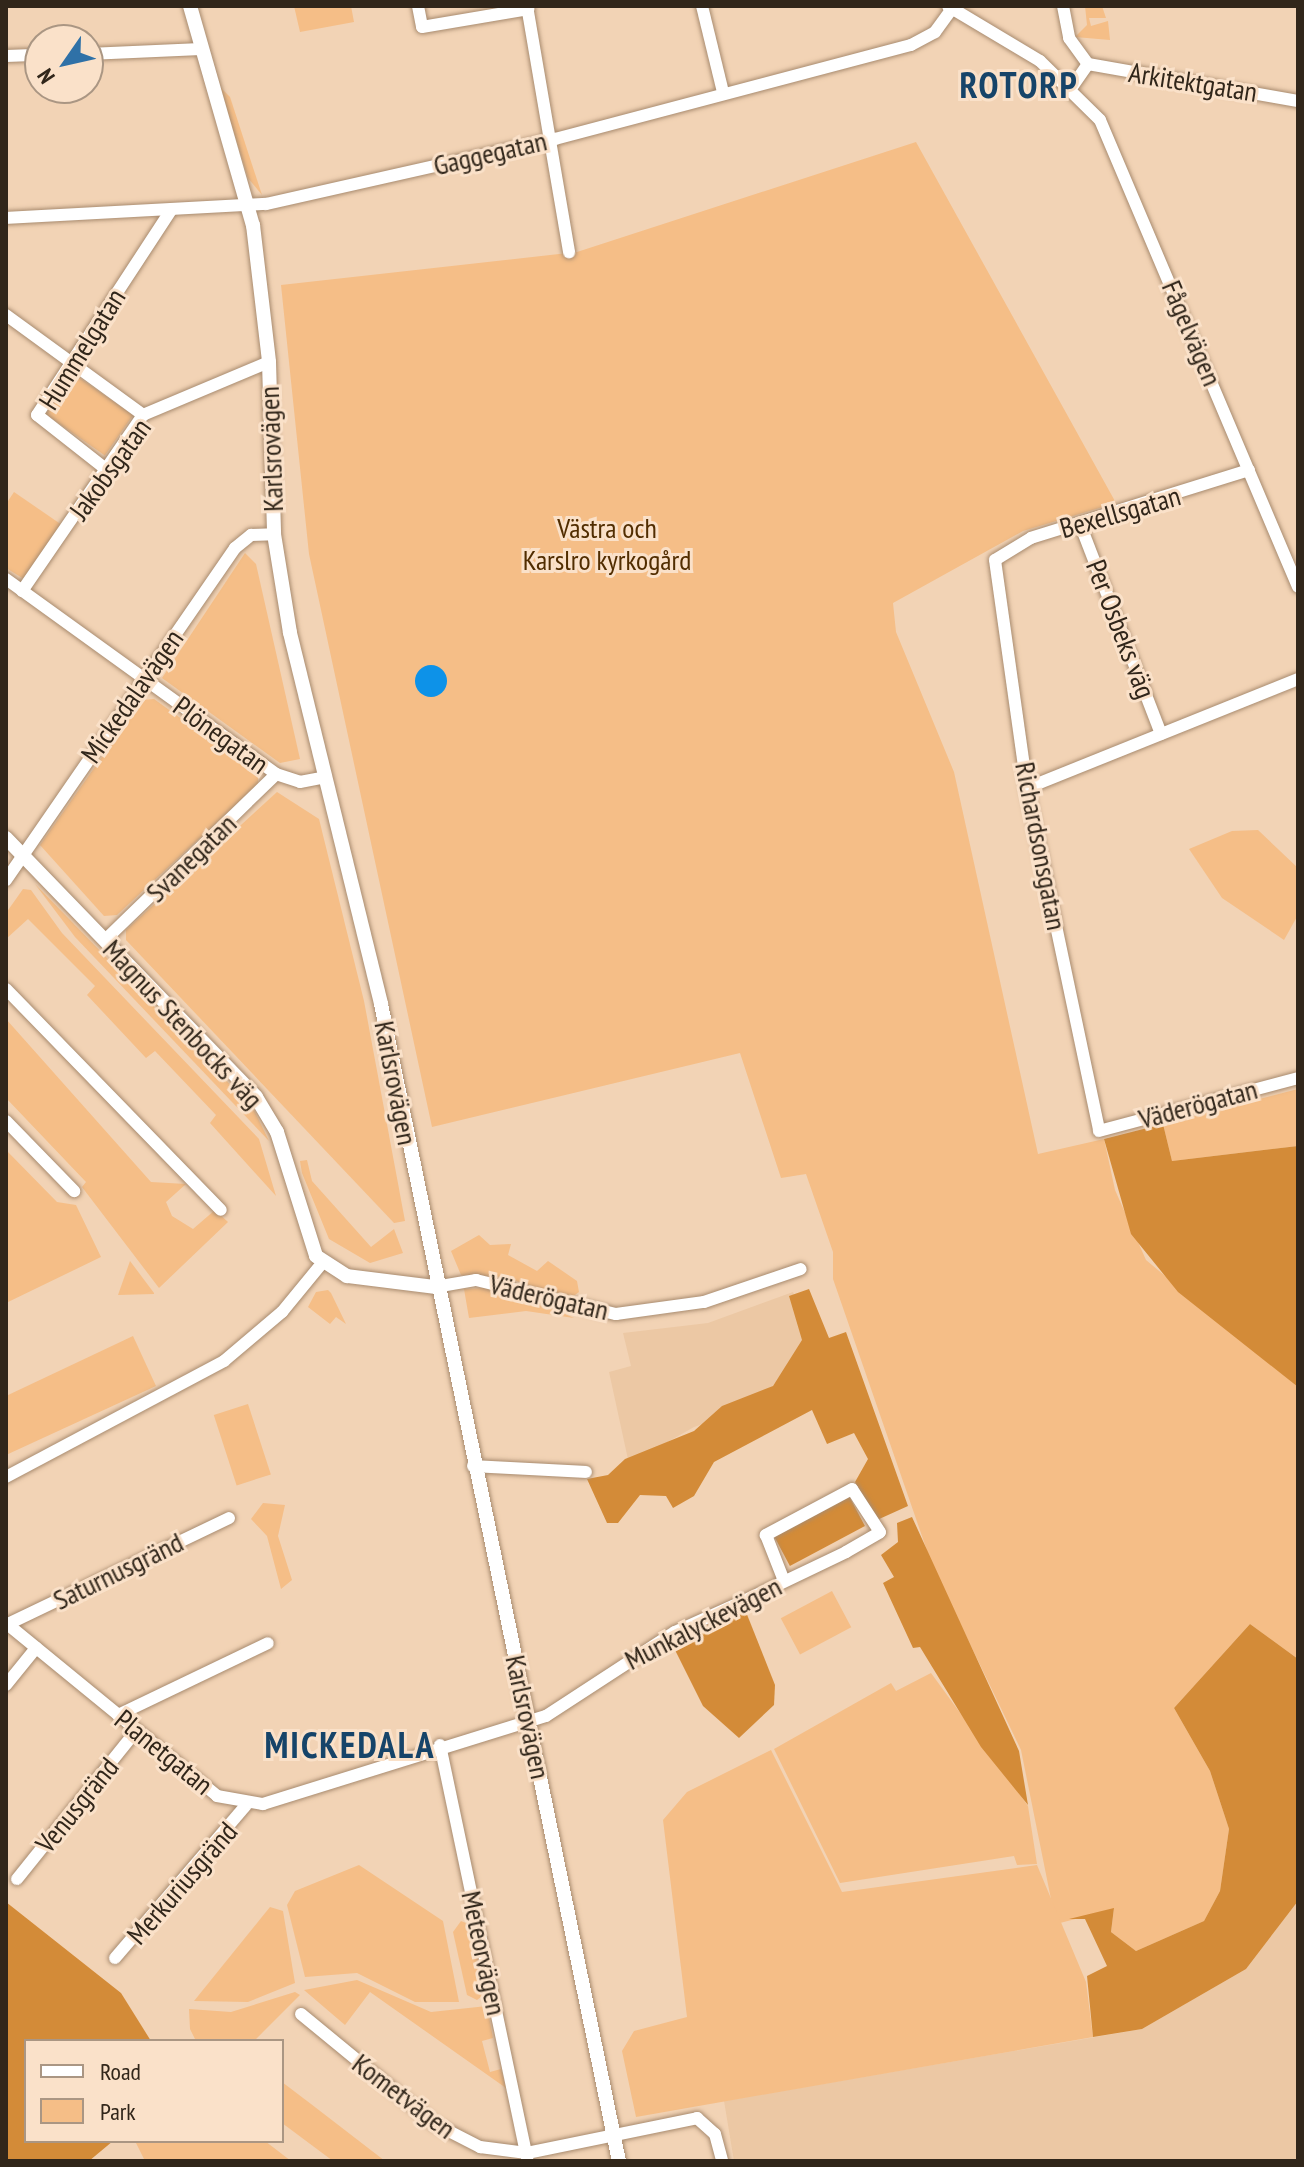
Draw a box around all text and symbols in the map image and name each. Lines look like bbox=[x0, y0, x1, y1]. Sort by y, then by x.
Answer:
north arrow bbox=[24, 24, 104, 104]
street label: Arkitektgatan bbox=[1126, 55, 1260, 109]
district label: ROTORP bbox=[959, 63, 1079, 107]
text: N bbox=[31, 64, 61, 89]
street label: Gaggegatan bbox=[430, 124, 550, 182]
street label: Fågelvägen bbox=[1155, 275, 1229, 391]
street label: Hummelgatan bbox=[32, 282, 132, 416]
street label: Karlsrovägen bbox=[252, 386, 290, 512]
street label: Jakobsgatan bbox=[62, 412, 158, 526]
street label: Bexellsgatan bbox=[1056, 479, 1184, 545]
park label: Västra och Karslro kyrkogård bbox=[523, 511, 691, 577]
street label: Per Osbeks väg bbox=[1079, 555, 1163, 703]
street label: Mickedalavägen bbox=[74, 623, 190, 769]
street label: Plönegatan bbox=[167, 689, 275, 781]
street label: Richardsonsgatan bbox=[1008, 759, 1074, 933]
street label: Svanegatan bbox=[139, 807, 243, 909]
street label: Magnus Stenbocks väg bbox=[96, 932, 270, 1116]
street label: Karlsrovägen bbox=[368, 1018, 424, 1148]
street label: Väderögatan bbox=[1135, 1072, 1261, 1136]
street label: Väderögatan bbox=[486, 1267, 612, 1327]
street label: Saturnusgränd bbox=[48, 1525, 188, 1617]
street label: Munkalyckevägen bbox=[619, 1569, 787, 1677]
street label: Karlsrovägen bbox=[499, 1652, 557, 1782]
street label: Planetgatan bbox=[108, 1702, 220, 1802]
district label: MICKEDALA bbox=[264, 1723, 436, 1767]
street label: Venusgränd bbox=[29, 1751, 125, 1859]
street label: Merkuriusgränd bbox=[120, 1815, 244, 1951]
street label: Meteorvägen bbox=[454, 1888, 514, 2018]
legend bbox=[24, 2039, 284, 2143]
street label: Kometvägen bbox=[346, 2046, 462, 2146]
text: Road bbox=[100, 2056, 141, 2087]
text: Park bbox=[100, 2096, 136, 2127]

